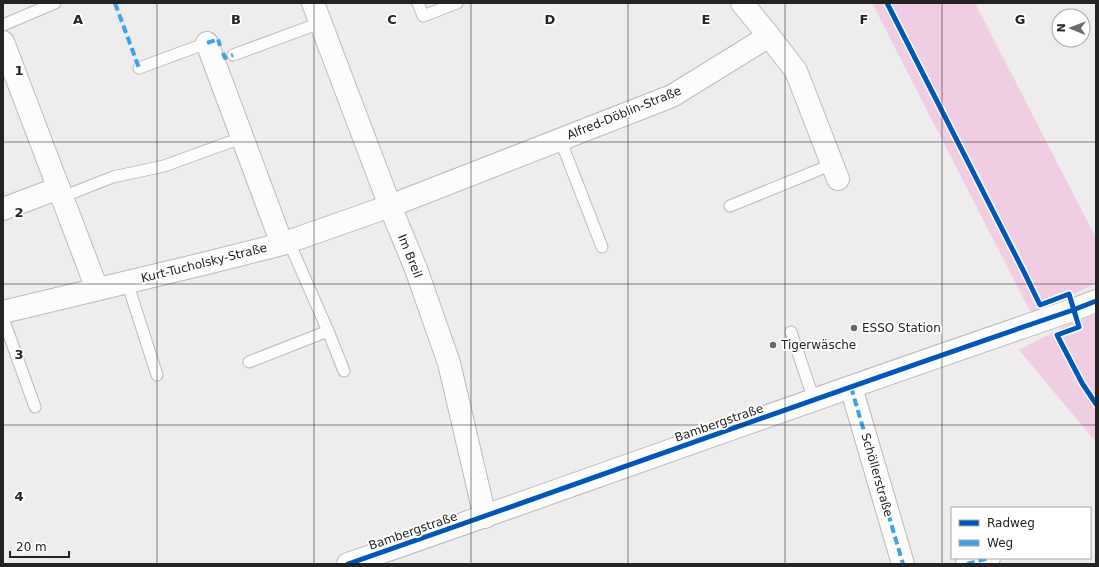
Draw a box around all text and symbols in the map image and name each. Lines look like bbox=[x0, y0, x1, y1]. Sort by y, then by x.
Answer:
north arrow bbox=[1051, 8, 1091, 48]
text: A bbox=[73, 12, 83, 27]
text: B bbox=[231, 12, 241, 27]
text: C bbox=[387, 12, 397, 27]
text: D bbox=[545, 12, 556, 27]
text: E bbox=[702, 12, 710, 27]
text: F bbox=[860, 12, 868, 27]
text: G bbox=[1015, 12, 1025, 27]
text: N bbox=[1055, 23, 1068, 33]
text: 1 bbox=[14, 63, 24, 78]
street label: Alfred-Döblin-Straße bbox=[565, 84, 683, 142]
text: 2 bbox=[14, 205, 24, 220]
street label: Im Breil bbox=[395, 232, 425, 280]
street label: Kurt-Tucholsky-Straße bbox=[140, 241, 268, 285]
place label: ESSO Station bbox=[862, 321, 941, 335]
marker: ESSO Station bbox=[849, 323, 859, 333]
place label: Tigerwäsche bbox=[780, 338, 856, 352]
marker: Tigerwäsche bbox=[768, 340, 778, 350]
text: 3 bbox=[14, 347, 24, 362]
street label: Bambergstraße bbox=[673, 401, 765, 445]
street label: Schöllerstraße bbox=[858, 432, 896, 518]
text: 4 bbox=[14, 489, 24, 504]
legend bbox=[951, 507, 1091, 559]
street label: Bambergstraße bbox=[367, 509, 459, 553]
text: Radweg bbox=[987, 516, 1035, 530]
scale bar bbox=[10, 533, 69, 559]
text: Weg bbox=[987, 536, 1013, 550]
text: 20 m bbox=[16, 540, 47, 554]

